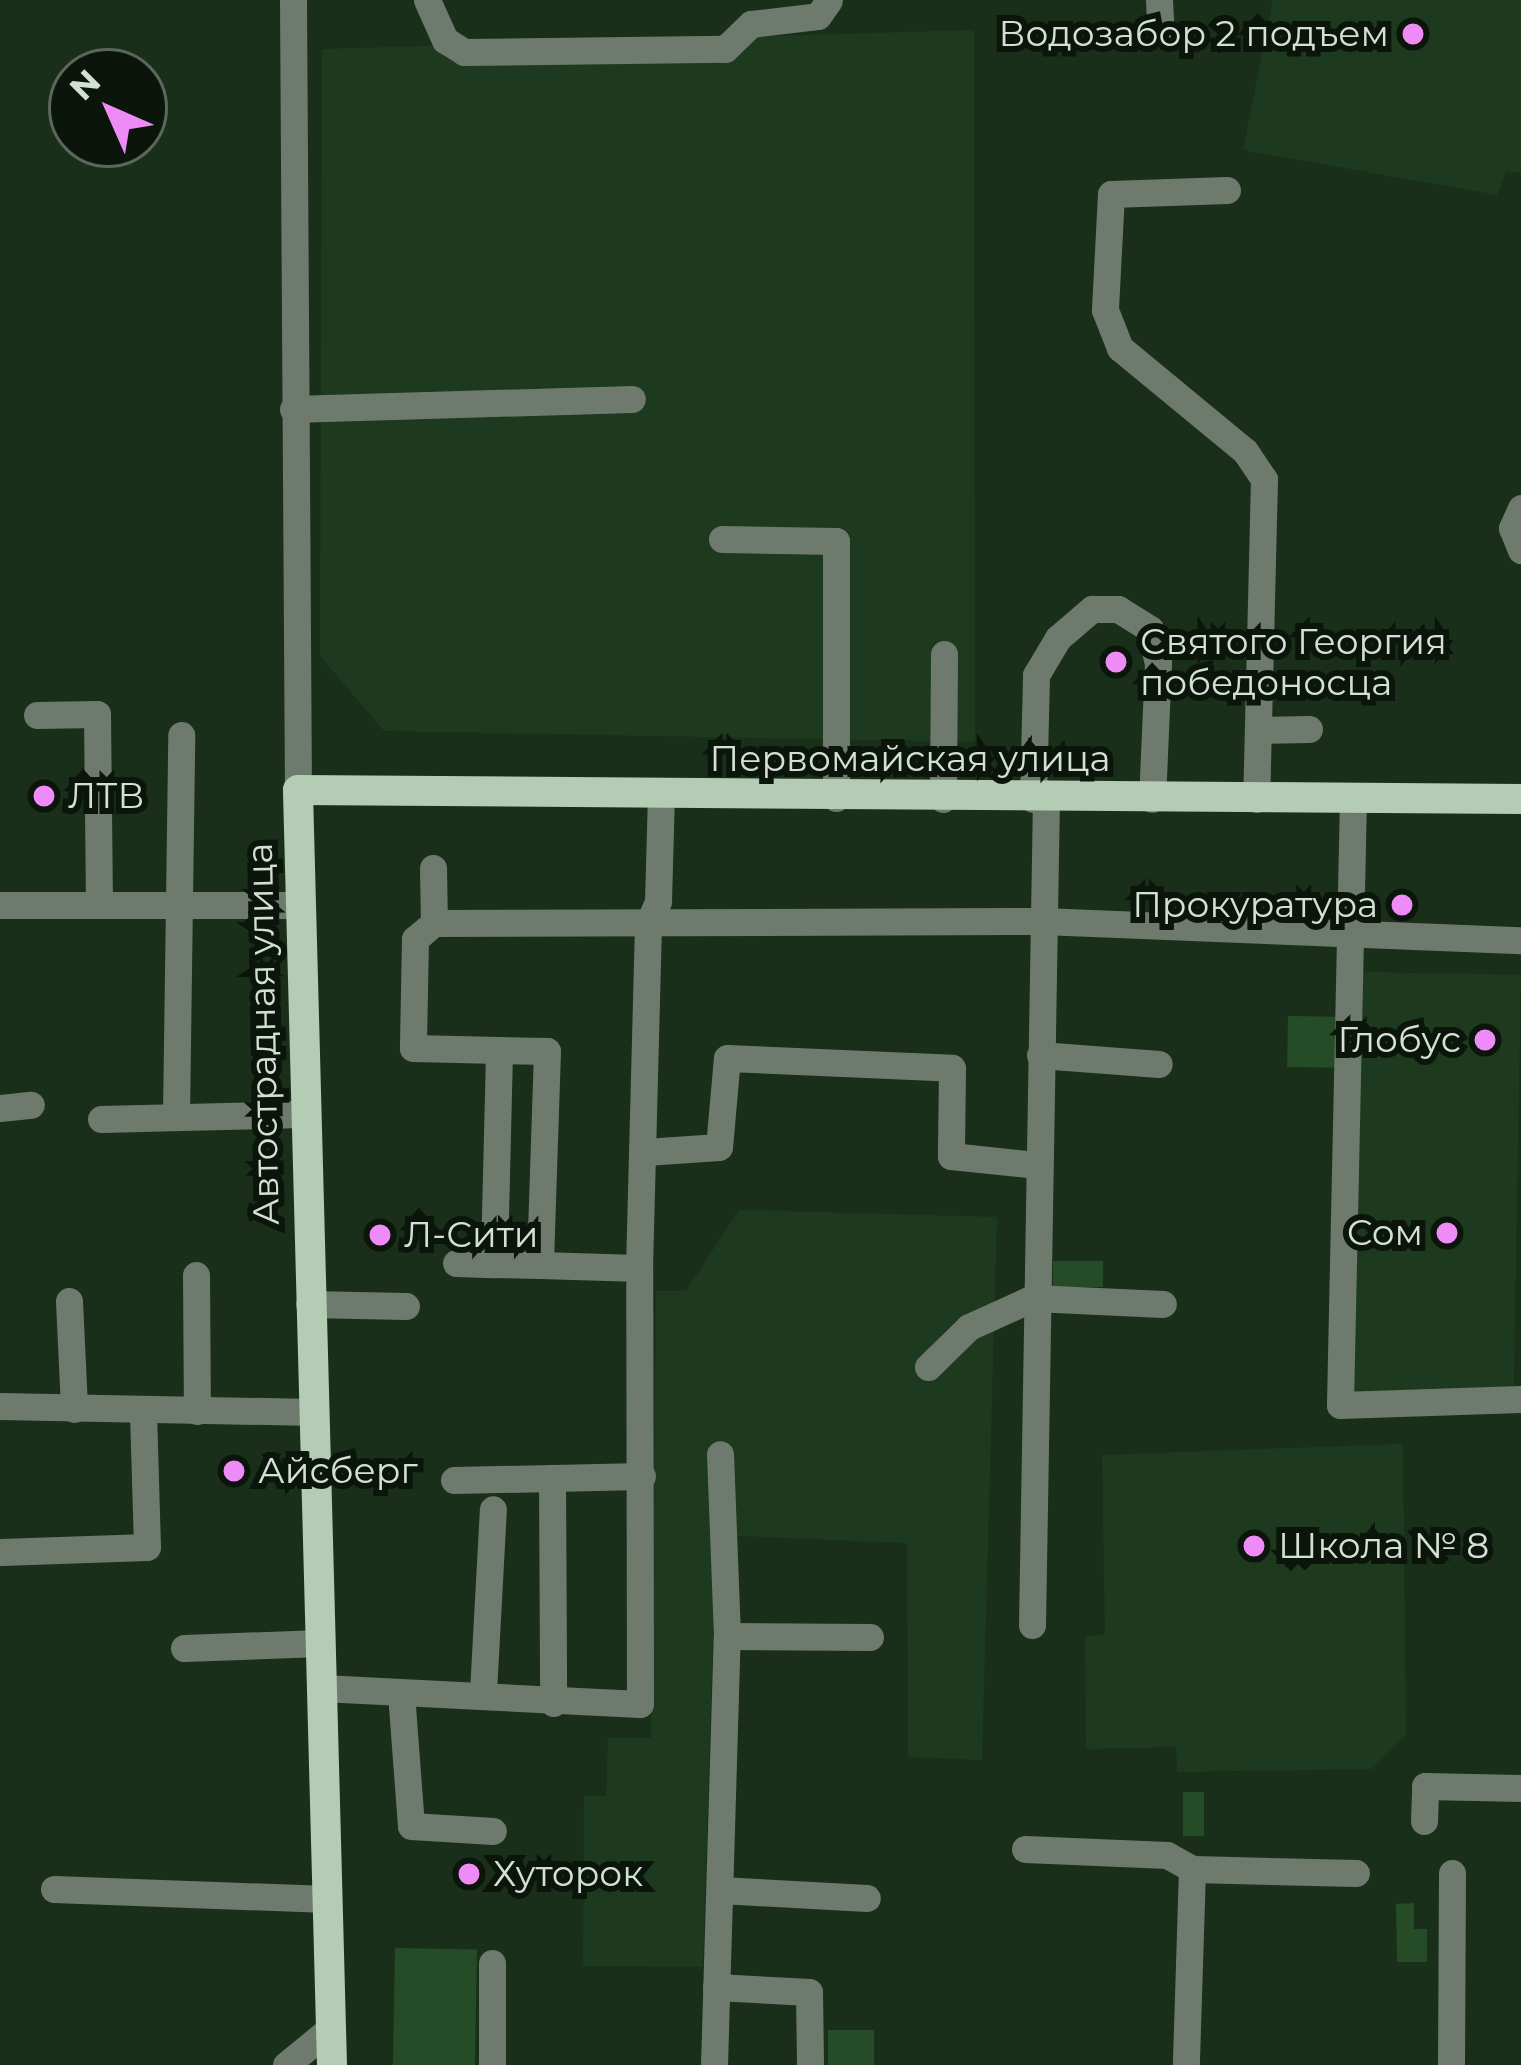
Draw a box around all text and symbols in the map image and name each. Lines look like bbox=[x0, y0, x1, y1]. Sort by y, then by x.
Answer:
place label: Водозабор 2 подъем bbox=[999, 12, 1389, 56]
marker: Водозабор 2 подъем bbox=[1400, 21, 1426, 47]
north arrow bbox=[48, 48, 168, 168]
text: N bbox=[61, 61, 108, 108]
place label: Святого Георгия победоносца bbox=[1140, 619, 1447, 704]
marker: Святого Георгия победоносца bbox=[1103, 649, 1129, 675]
street label: Первомайская улица bbox=[709, 737, 1111, 781]
place label: ЛТВ bbox=[68, 774, 144, 818]
marker: ЛТВ bbox=[31, 783, 57, 809]
street label: Автострадная улица bbox=[238, 842, 288, 1226]
place label: Прокуратура bbox=[1132, 883, 1378, 927]
marker: Прокуратура bbox=[1389, 892, 1415, 918]
place label: Глобус bbox=[1337, 1018, 1461, 1062]
marker: Глобус bbox=[1472, 1027, 1498, 1053]
place label: Сом bbox=[1347, 1211, 1423, 1255]
place label: Л-Сити bbox=[404, 1213, 539, 1257]
marker: Сом bbox=[1434, 1220, 1460, 1246]
marker: Л-Сити bbox=[367, 1222, 393, 1248]
place label: Айсберг bbox=[258, 1449, 418, 1493]
marker: Айсберг bbox=[221, 1458, 247, 1484]
place label: Школа № 8 bbox=[1278, 1524, 1489, 1568]
marker: Школа № 8 bbox=[1241, 1533, 1267, 1559]
place label: Хуторок bbox=[493, 1852, 643, 1896]
marker: Хуторок bbox=[456, 1861, 482, 1887]

